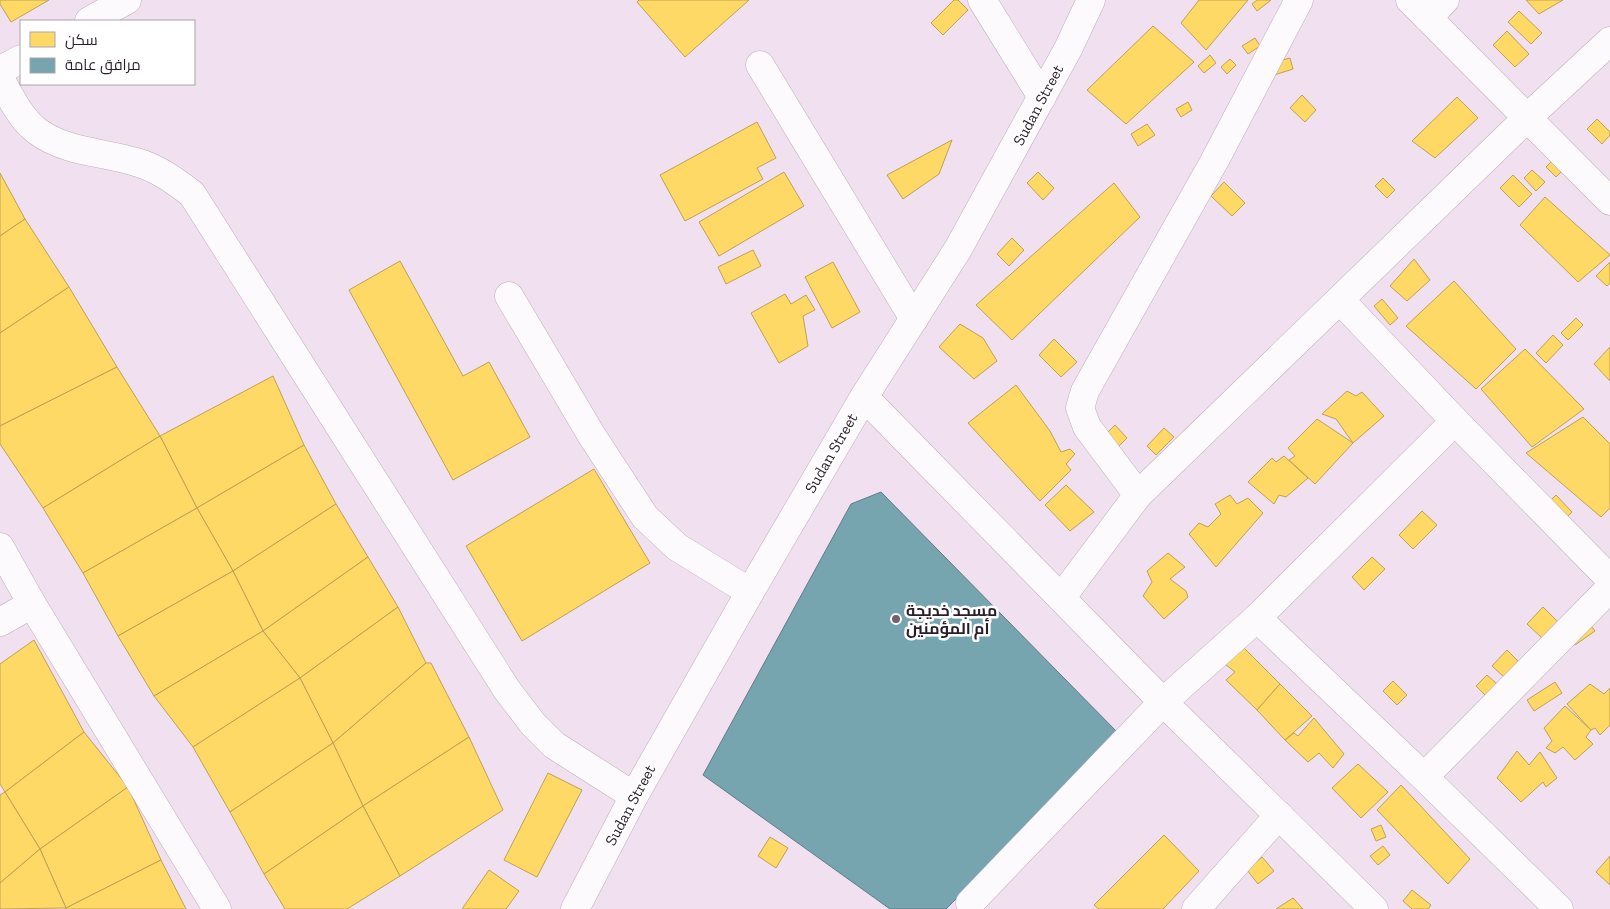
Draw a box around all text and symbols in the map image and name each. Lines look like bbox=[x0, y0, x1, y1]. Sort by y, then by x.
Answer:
legend bbox=[20, 20, 195, 85]
text: سكن bbox=[65, 31, 98, 50]
text: مرافق عامة bbox=[65, 56, 141, 75]
street label: Sudan Street bbox=[1009, 61, 1067, 149]
street label: Sudan Street bbox=[801, 410, 862, 496]
place label: مسجد خديجة أم المؤمنين bbox=[906, 601, 997, 640]
marker: مسجد خديجة أم المؤمنين bbox=[890, 613, 902, 625]
street label: Sudan Street bbox=[601, 761, 659, 849]

